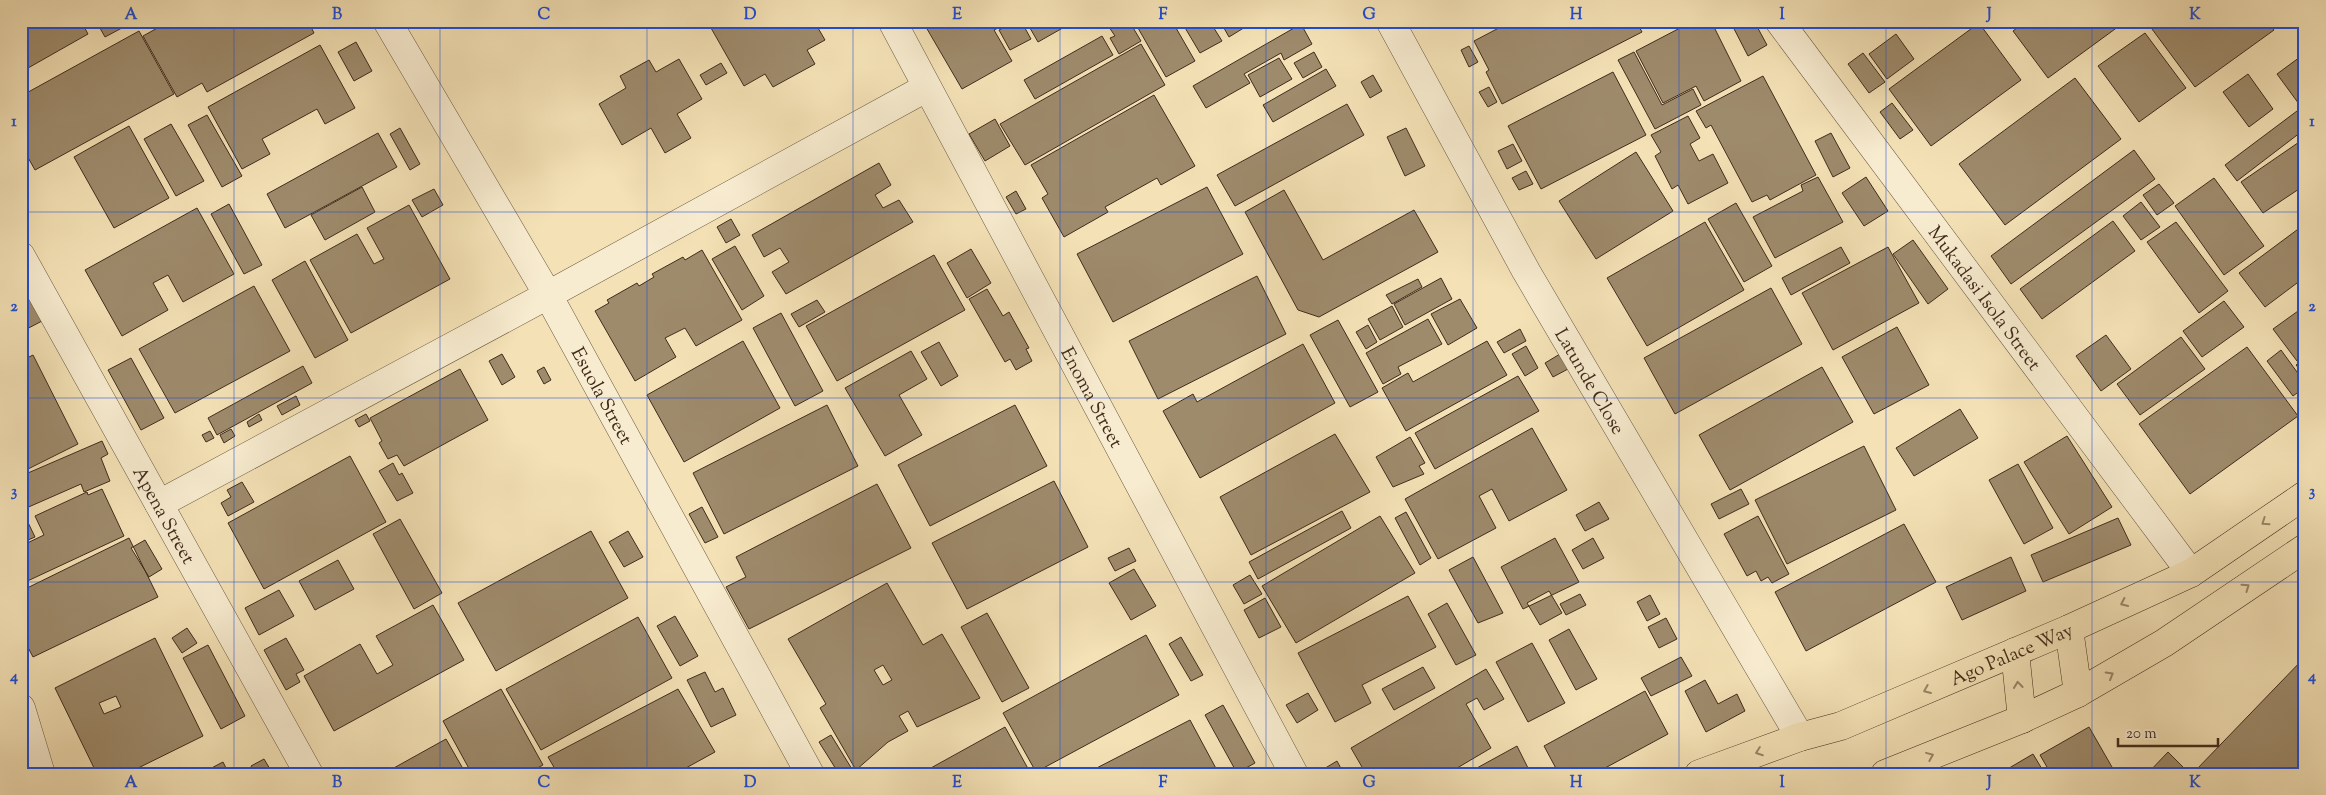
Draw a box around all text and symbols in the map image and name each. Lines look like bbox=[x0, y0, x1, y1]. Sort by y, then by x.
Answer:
text: A bbox=[125, 4, 138, 27]
text: B bbox=[332, 4, 342, 27]
text: C bbox=[538, 4, 551, 27]
text: D bbox=[744, 4, 757, 27]
text: E bbox=[952, 4, 962, 27]
text: F bbox=[1159, 4, 1168, 27]
text: G bbox=[1362, 4, 1376, 27]
text: H bbox=[1570, 4, 1583, 27]
text: I bbox=[1779, 4, 1785, 27]
text: J bbox=[1985, 4, 1992, 27]
text: K bbox=[2189, 4, 2201, 27]
text: 1 bbox=[11, 111, 17, 134]
text: 1 bbox=[2309, 111, 2315, 134]
street label: Mukadasi Isola Street bbox=[1920, 221, 2047, 377]
text: 2 bbox=[10, 296, 18, 319]
text: 2 bbox=[2308, 296, 2316, 319]
street label: Latunde Close bbox=[1547, 324, 1630, 440]
street label: Esuola Street bbox=[563, 343, 638, 450]
street label: Enoma Street bbox=[1052, 343, 1129, 454]
street label: Apena Street bbox=[125, 462, 201, 570]
text: 3 bbox=[11, 481, 18, 504]
text: 3 bbox=[2309, 481, 2316, 504]
one-way arrow bbox=[2261, 516, 2270, 525]
one-way arrow bbox=[2241, 584, 2250, 593]
one-way arrow bbox=[2120, 597, 2129, 608]
street label: Ago Palace Way bbox=[1947, 618, 2078, 694]
text: 4 bbox=[9, 666, 18, 689]
text: 4 bbox=[2307, 666, 2316, 689]
one-way arrow bbox=[2104, 671, 2113, 681]
one-way arrow bbox=[2013, 681, 2024, 689]
one-way arrow bbox=[1923, 683, 1932, 694]
scale bar bbox=[2118, 715, 2218, 747]
text: 20 m bbox=[2126, 724, 2157, 745]
one-way arrow bbox=[1755, 746, 1764, 756]
one-way arrow bbox=[1925, 751, 1934, 762]
text: A bbox=[125, 772, 138, 795]
text: B bbox=[332, 772, 342, 795]
text: C bbox=[538, 772, 551, 795]
text: D bbox=[744, 772, 757, 795]
text: E bbox=[952, 772, 962, 795]
text: F bbox=[1159, 772, 1168, 795]
text: G bbox=[1362, 772, 1376, 795]
text: H bbox=[1570, 772, 1583, 795]
text: I bbox=[1779, 772, 1785, 795]
text: J bbox=[1985, 772, 1992, 795]
text: K bbox=[2189, 772, 2201, 795]

